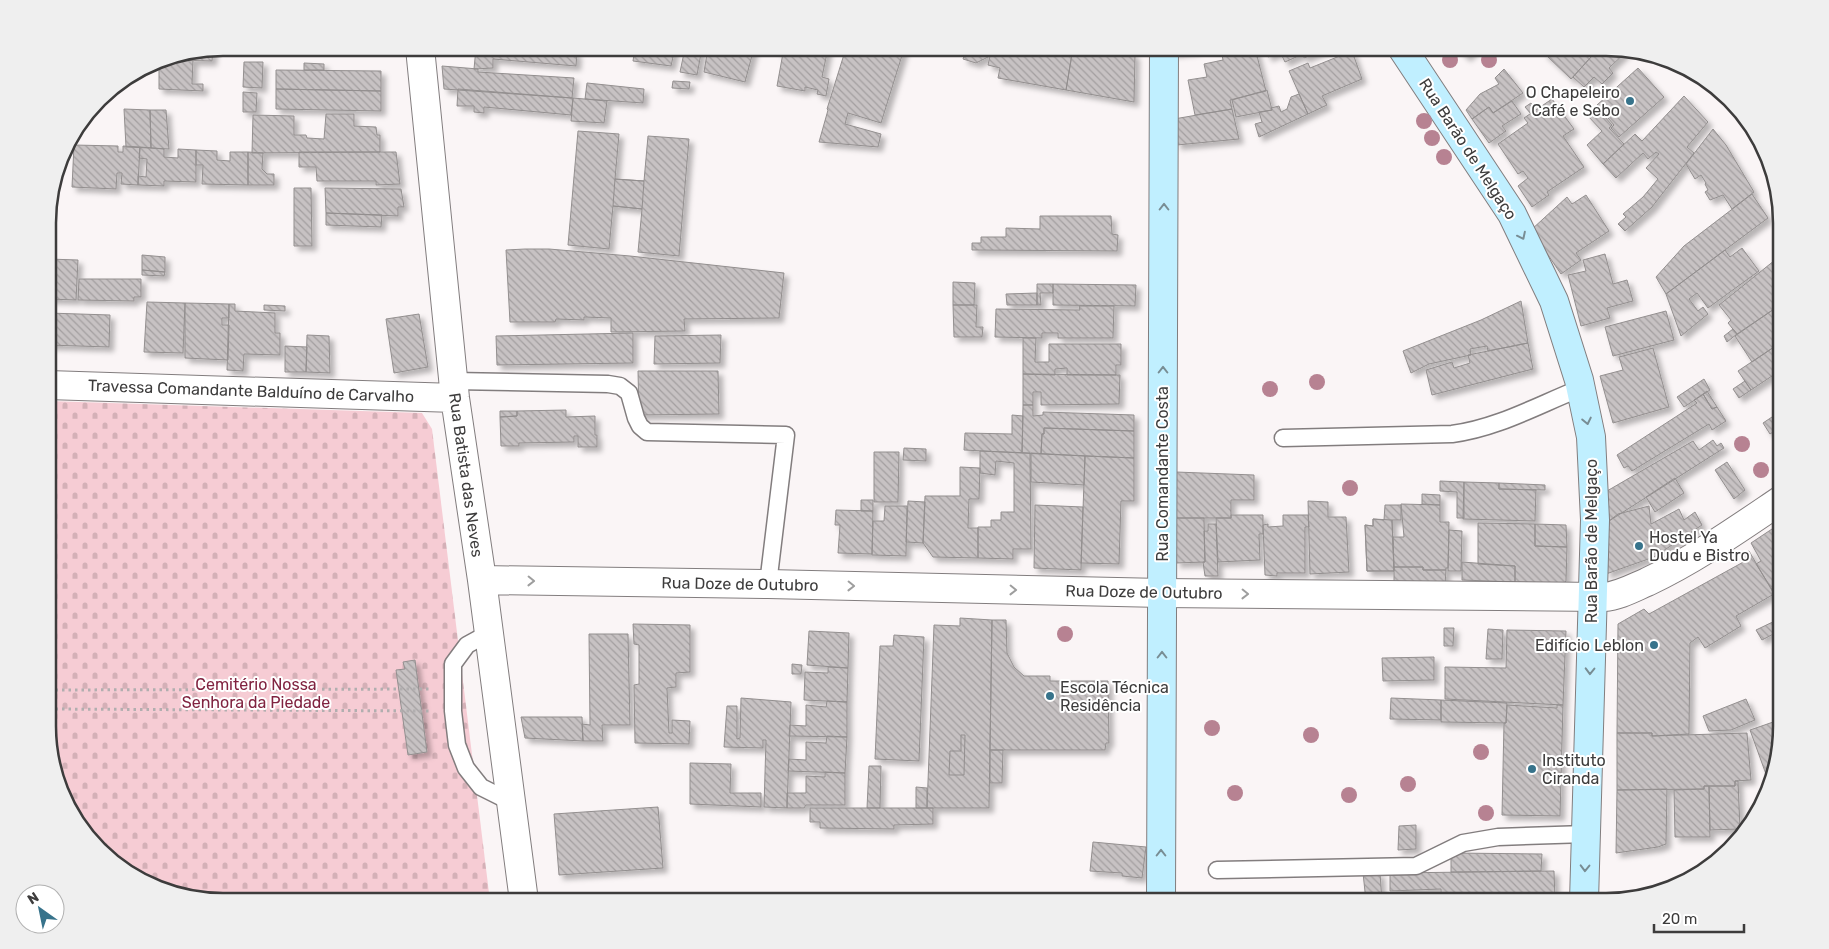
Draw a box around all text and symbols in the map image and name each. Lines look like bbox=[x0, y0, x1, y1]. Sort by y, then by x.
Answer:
street label: Rua Barão de Melgaço bbox=[1415, 75, 1521, 223]
place label: O Chapeleiro Café e Sebo bbox=[1526, 83, 1620, 120]
marker: O Chapeleiro Café e Sebo bbox=[1624, 95, 1636, 107]
one-way arrow bbox=[1158, 203, 1169, 211]
one-way arrow bbox=[1516, 231, 1527, 240]
one-way arrow bbox=[1158, 365, 1168, 373]
street label: Travessa Comandante Balduíno de Carvalho bbox=[88, 376, 414, 406]
street label: Rua Comandante Costa bbox=[1153, 386, 1172, 562]
street label: Rua Batista das Neves bbox=[445, 392, 487, 558]
one-way arrow bbox=[1582, 417, 1592, 426]
street label: Rua Barão de Melgaço bbox=[1582, 459, 1601, 623]
place label: Hostel Ya Dudu e Bistro bbox=[1649, 528, 1750, 565]
marker: Hostel Ya Dudu e Bistro bbox=[1633, 540, 1645, 552]
street label: Rua Doze de Outubro bbox=[661, 573, 819, 595]
one-way arrow bbox=[527, 576, 535, 586]
one-way arrow bbox=[847, 581, 855, 591]
street label: Rua Doze de Outubro bbox=[1065, 581, 1223, 603]
one-way arrow bbox=[1010, 585, 1017, 595]
one-way arrow bbox=[1242, 589, 1250, 599]
place label: Edifício Leblon bbox=[1535, 636, 1644, 655]
marker: Edifício Leblon bbox=[1648, 639, 1660, 651]
one-way arrow bbox=[1157, 651, 1167, 658]
one-way arrow bbox=[1585, 668, 1595, 675]
park label: Cemitério Nossa Senhora da Piedade bbox=[182, 675, 330, 712]
place label: Escola Técnica Residência bbox=[1060, 678, 1169, 715]
marker: Escola Técnica Residência bbox=[1044, 690, 1056, 702]
place label: Instituto Ciranda bbox=[1542, 751, 1606, 788]
marker: Instituto Ciranda bbox=[1526, 763, 1538, 775]
one-way arrow bbox=[1156, 848, 1166, 856]
one-way arrow bbox=[1580, 865, 1590, 873]
north arrow bbox=[15, 884, 65, 934]
text: N bbox=[24, 889, 42, 908]
scale bar bbox=[1654, 902, 1744, 934]
text: 20 m bbox=[1662, 910, 1697, 928]

